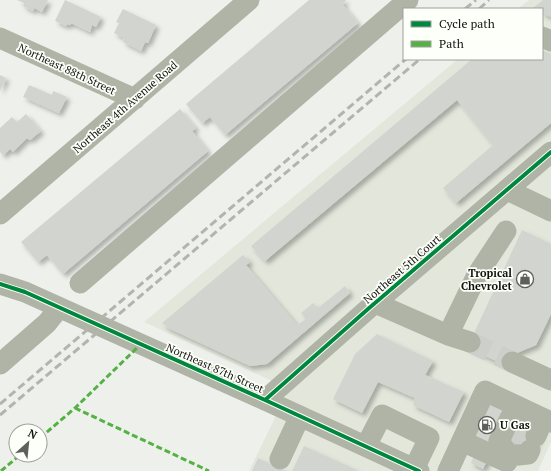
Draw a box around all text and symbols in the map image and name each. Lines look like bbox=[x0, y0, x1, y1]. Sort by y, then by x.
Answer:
legend bbox=[403, 8, 543, 60]
text: Cycle path bbox=[439, 16, 495, 31]
text: Path bbox=[439, 36, 464, 51]
street label: Northeast 88th Street bbox=[16, 40, 118, 98]
street label: Northeast 4th Avenue Road bbox=[70, 58, 180, 156]
street label: Northeast 5th Court bbox=[360, 232, 444, 306]
place label: Tropical Chevrolet bbox=[461, 266, 513, 293]
shop icon: Tropical Chevrolet bbox=[515, 269, 535, 289]
street label: Northeast 87th Street bbox=[164, 340, 266, 396]
fuel station icon: U Gas bbox=[477, 415, 497, 435]
place label: U Gas bbox=[500, 418, 530, 432]
north arrow bbox=[8, 423, 48, 463]
text: N bbox=[26, 426, 40, 443]

